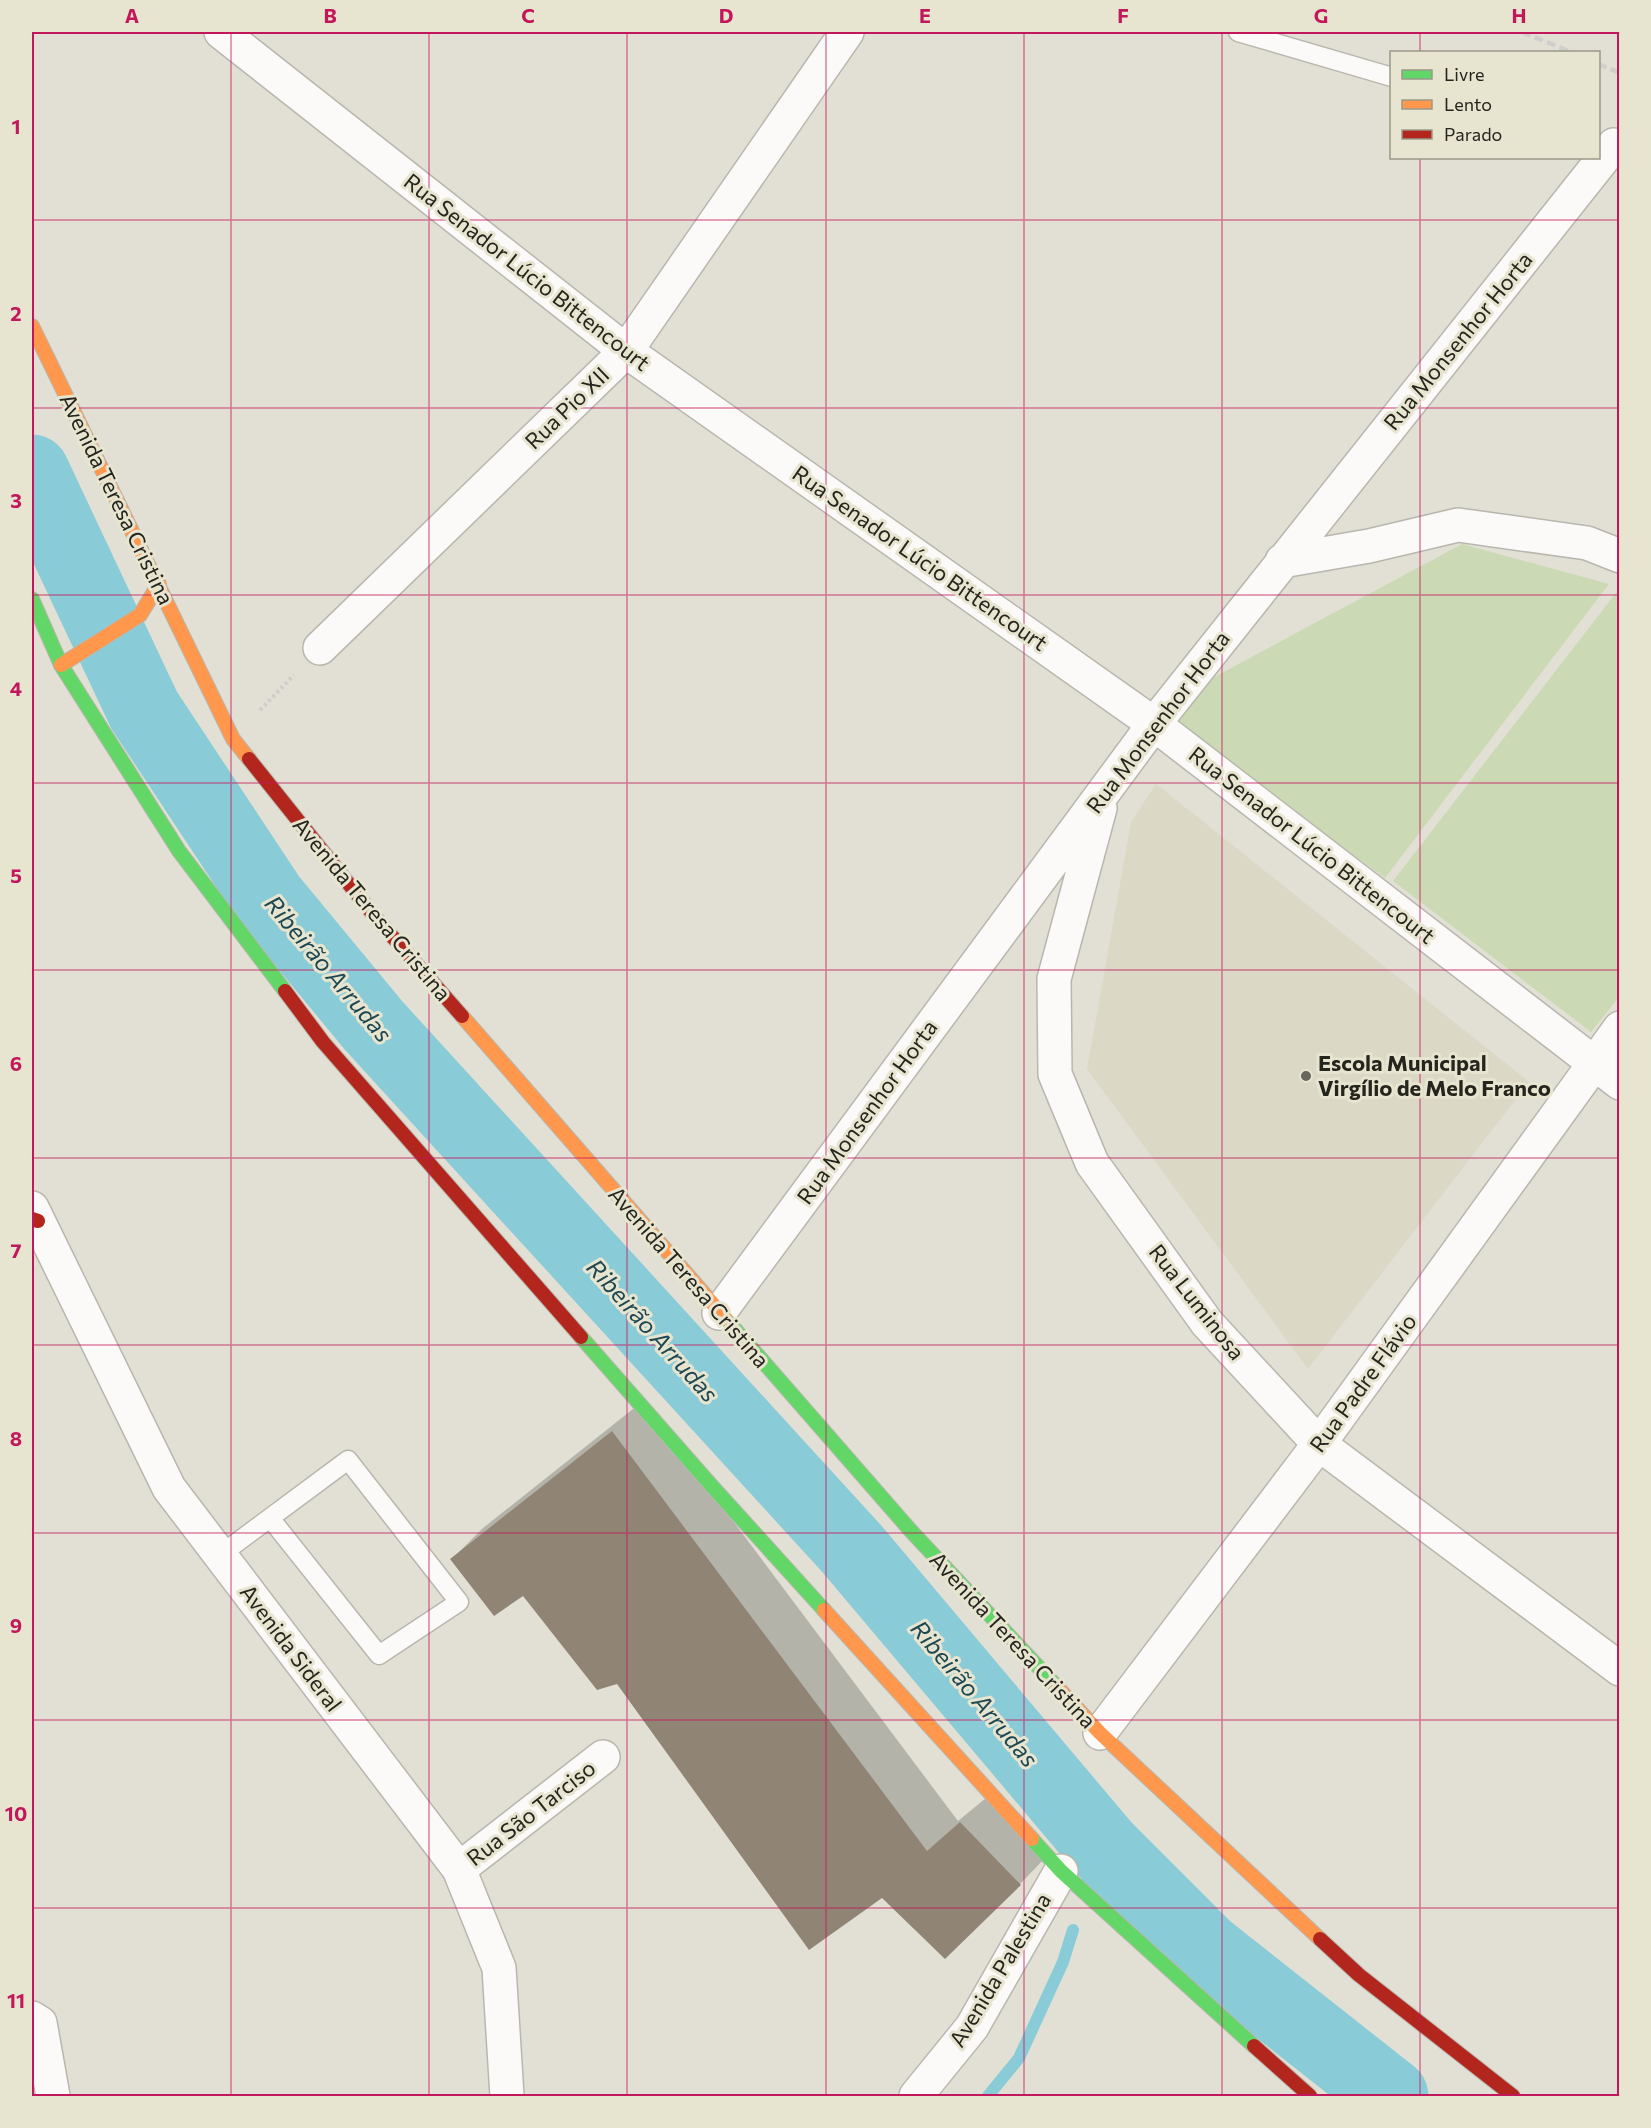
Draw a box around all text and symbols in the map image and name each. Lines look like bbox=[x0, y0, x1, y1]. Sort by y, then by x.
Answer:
text: A bbox=[125, 3, 139, 27]
text: B bbox=[323, 3, 337, 27]
text: C bbox=[521, 3, 535, 27]
text: D bbox=[719, 3, 733, 27]
text: E bbox=[919, 3, 931, 27]
text: F bbox=[1117, 3, 1129, 27]
text: G bbox=[1314, 3, 1328, 27]
text: H bbox=[1512, 3, 1527, 27]
legend bbox=[1390, 51, 1600, 159]
text: Livre bbox=[1444, 63, 1485, 85]
text: Lento bbox=[1444, 93, 1492, 115]
text: 1 bbox=[11, 114, 21, 138]
text: Parado bbox=[1444, 123, 1502, 145]
street label: Rua Senador Lúcio Bittencourt bbox=[399, 167, 656, 376]
street label: Rua Monsenhor Horta bbox=[1377, 246, 1538, 435]
text: 2 bbox=[10, 301, 22, 325]
street label: Rua Pio XII bbox=[519, 361, 614, 454]
street label: Avenida Teresa Cristina bbox=[55, 389, 180, 609]
street label: Rua Senador Lúcio Bittencourt bbox=[788, 459, 1053, 656]
text: 3 bbox=[10, 488, 22, 512]
street label: Rua Monsenhor Horta bbox=[1080, 625, 1235, 818]
text: 4 bbox=[10, 676, 22, 700]
street label: Rua Senador Lúcio Bittencourt bbox=[1184, 740, 1441, 949]
street label: Avenida Teresa Cristina bbox=[288, 811, 457, 1006]
text: 5 bbox=[10, 863, 22, 887]
water label: Ribeirão Arrudas bbox=[259, 889, 399, 1047]
street label: Rua Monsenhor Horta bbox=[791, 1014, 943, 1209]
place label: Escola Municipal Virgílio de Melo Franco bbox=[1318, 1049, 1551, 1101]
text: 6 bbox=[10, 1051, 22, 1075]
marker: Escola Municipal Virgílio de Melo Franco bbox=[1299, 1069, 1313, 1083]
street label: Avenida Teresa Cristina bbox=[603, 1180, 776, 1373]
text: 7 bbox=[11, 1238, 22, 1262]
street label: Rua Luminosa bbox=[1144, 1238, 1251, 1365]
water label: Ribeirão Arrudas bbox=[581, 1252, 725, 1408]
street label: Rua Padre Flávio bbox=[1303, 1308, 1422, 1457]
text: 8 bbox=[10, 1426, 22, 1450]
street label: Avenida Teresa Cristina bbox=[925, 1546, 1102, 1734]
street label: Avenida Sideral bbox=[235, 1579, 348, 1717]
text: 9 bbox=[10, 1613, 22, 1637]
water label: Ribeirão Arrudas bbox=[905, 1614, 1045, 1772]
street label: Rua São Tarciso bbox=[461, 1754, 601, 1871]
text: 10 bbox=[5, 1801, 27, 1825]
street label: Avenida Palestina bbox=[943, 1888, 1056, 2052]
text: 11 bbox=[7, 1988, 25, 2012]

